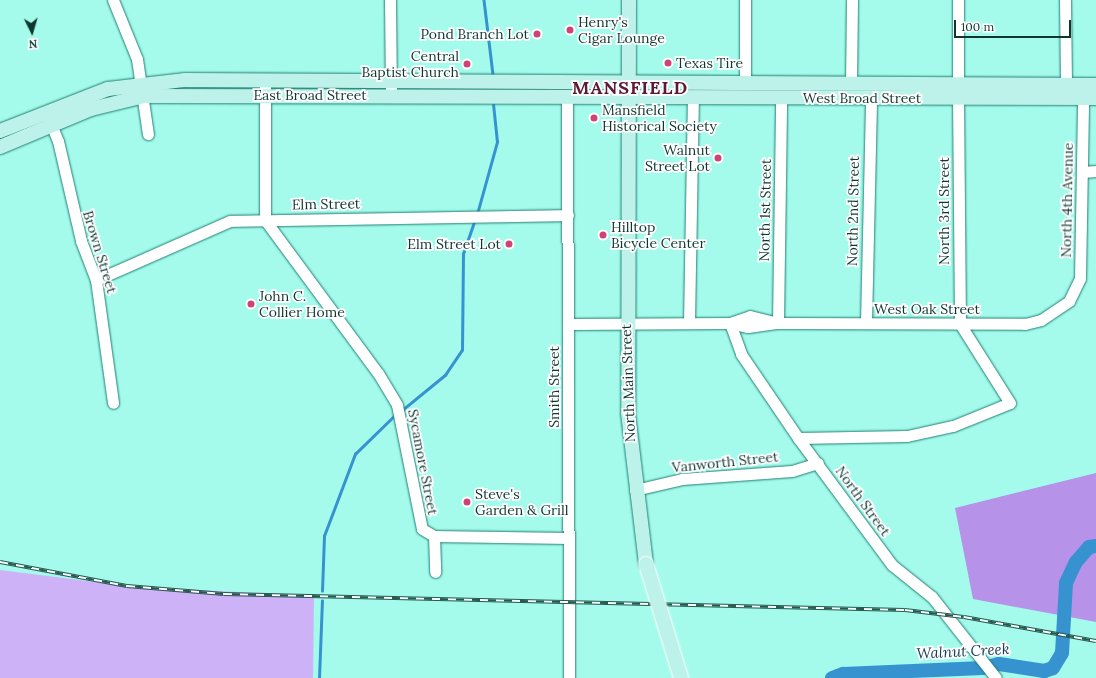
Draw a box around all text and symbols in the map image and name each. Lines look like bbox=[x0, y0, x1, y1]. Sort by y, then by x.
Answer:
north arrow bbox=[12, 12, 52, 52]
scale bar bbox=[956, 12, 1073, 38]
place label: Henry's Cigar Lounge bbox=[578, 14, 665, 46]
text: 100 m bbox=[961, 19, 994, 34]
marker: Henry's Cigar Lounge bbox=[565, 25, 575, 35]
place label: Pond Branch Lot bbox=[420, 26, 529, 42]
marker: Pond Branch Lot bbox=[532, 29, 542, 39]
text: N bbox=[28, 37, 38, 51]
place label: Central Baptist Church bbox=[361, 48, 459, 80]
place label: Texas Tire bbox=[676, 55, 743, 71]
marker: Texas Tire bbox=[663, 58, 673, 68]
marker: Central Baptist Church bbox=[462, 59, 472, 69]
district label: MANSFIELD bbox=[572, 77, 688, 99]
street label: East Broad Street bbox=[253, 87, 367, 103]
street label: West Broad Street bbox=[803, 90, 921, 106]
place label: Mansfield Historical Society bbox=[602, 102, 717, 134]
marker: Mansfield Historical Society bbox=[589, 113, 599, 123]
place label: Walnut Street Lot bbox=[645, 142, 710, 174]
street label: North 4th Avenue bbox=[1058, 142, 1076, 258]
marker: Walnut Street Lot bbox=[713, 153, 723, 163]
street label: North 2nd Street bbox=[844, 156, 862, 266]
street label: North 3rd Street bbox=[936, 157, 952, 265]
street label: North 1st Street bbox=[756, 158, 774, 262]
street label: Elm Street bbox=[292, 195, 360, 213]
street label: Brown Street bbox=[79, 209, 121, 295]
place label: Hilltop Bicycle Center bbox=[611, 219, 705, 252]
marker: Hilltop Bicycle Center bbox=[598, 230, 608, 240]
place label: Elm Street Lot bbox=[407, 236, 501, 252]
marker: Elm Street Lot bbox=[504, 239, 514, 249]
place label: John C. Collier Home bbox=[259, 288, 345, 320]
marker: John C. Collier Home bbox=[246, 299, 256, 309]
street label: West Oak Street bbox=[874, 301, 980, 317]
street label: North Main Street bbox=[618, 324, 638, 442]
street label: Smith Street bbox=[546, 346, 562, 428]
street label: Sycamore Street bbox=[405, 408, 441, 516]
street label: Vanworth Street bbox=[671, 448, 779, 476]
street label: North Street bbox=[832, 463, 894, 539]
place label: Steve's Garden & Grill bbox=[475, 486, 569, 518]
marker: Steve's Garden & Grill bbox=[462, 497, 472, 507]
water label: Walnut Creek bbox=[916, 640, 1010, 662]

